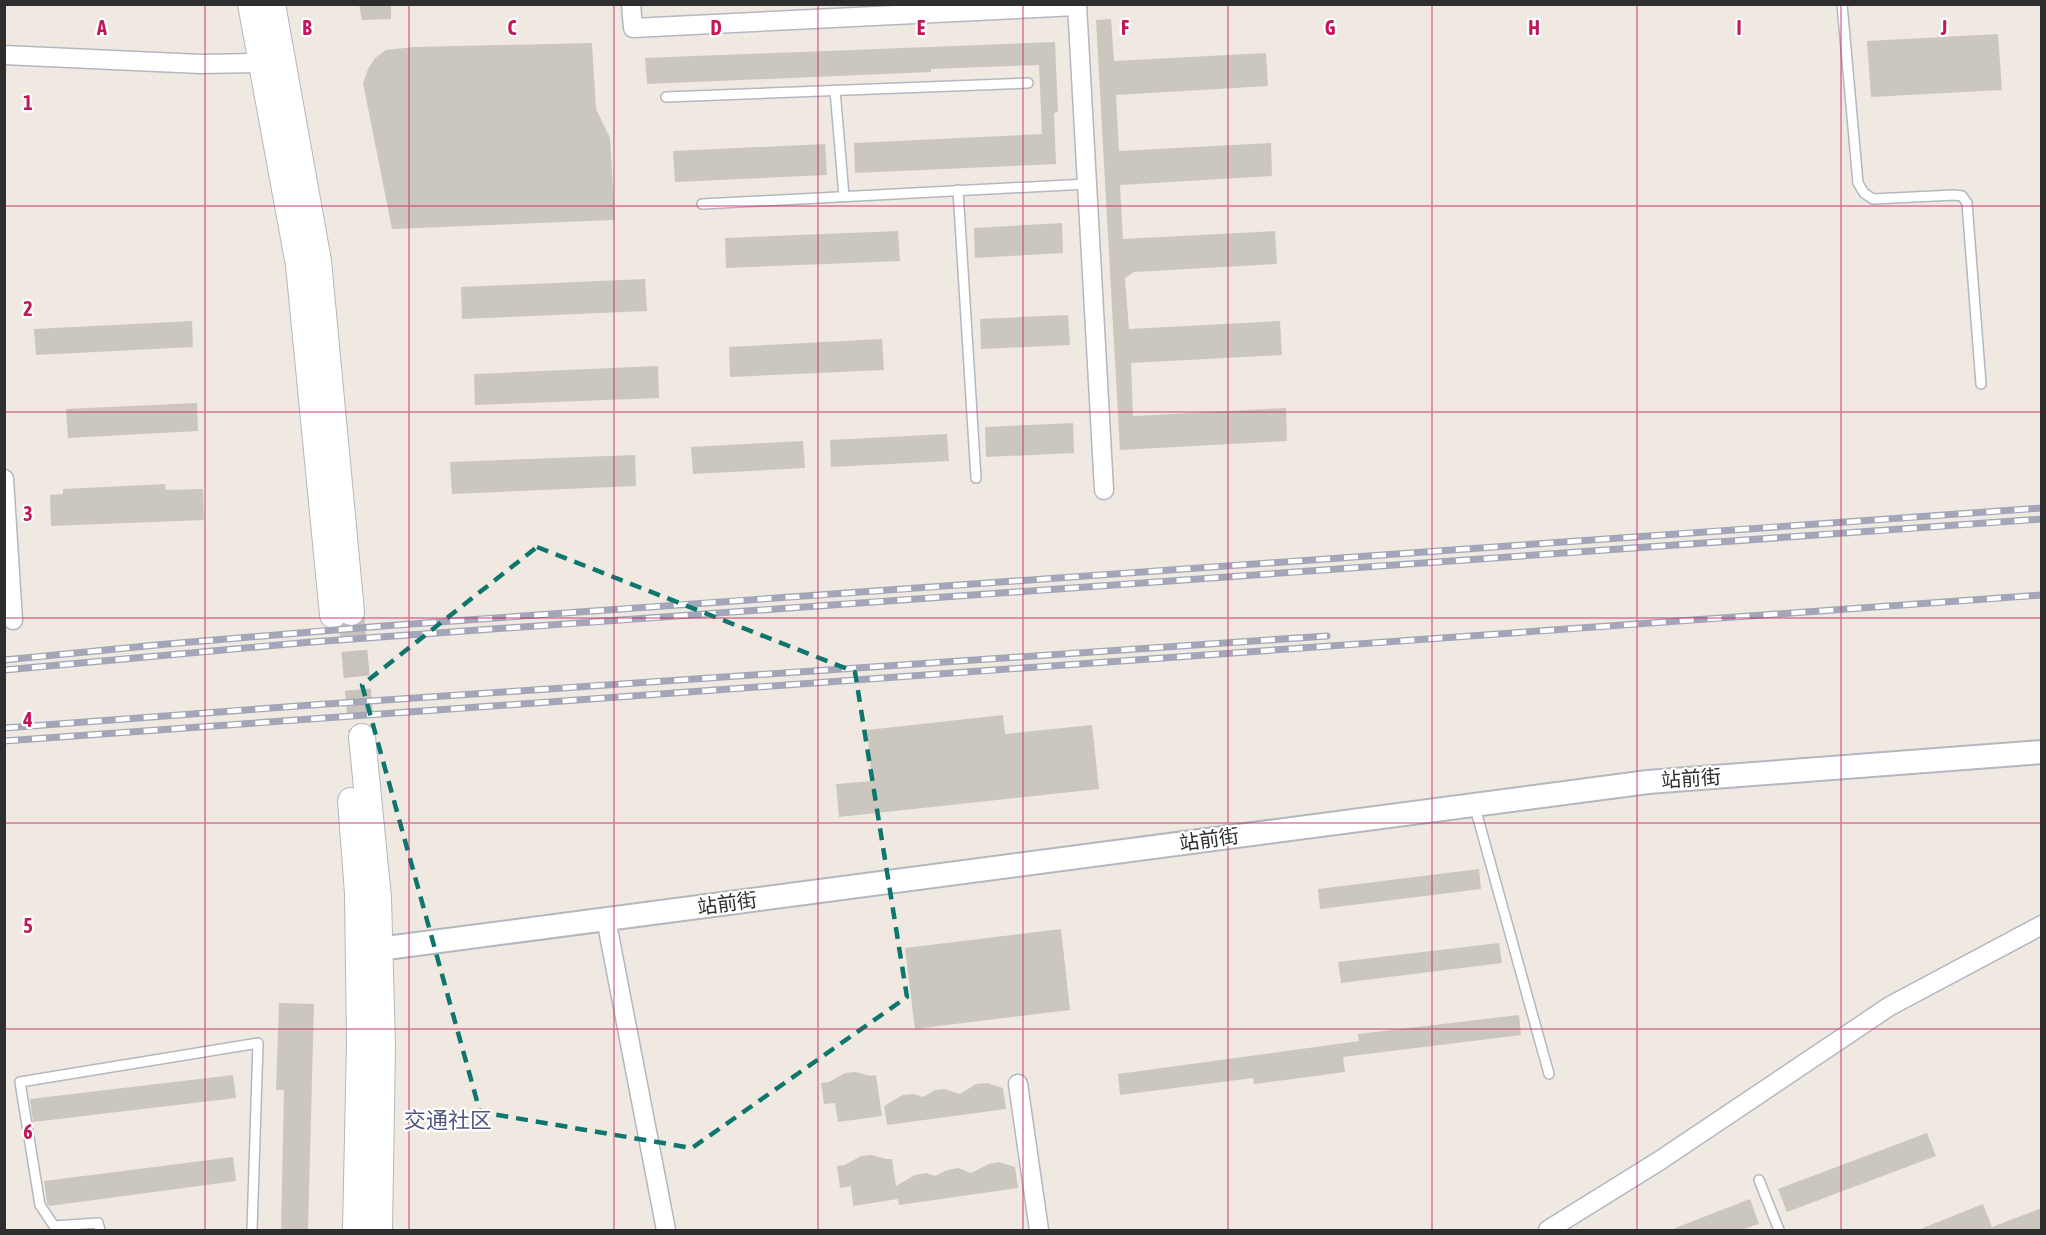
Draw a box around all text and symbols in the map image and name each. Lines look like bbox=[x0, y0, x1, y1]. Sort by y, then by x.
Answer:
text: A bbox=[96, 16, 107, 39]
text: B bbox=[302, 16, 312, 39]
text: C bbox=[508, 16, 517, 39]
text: D bbox=[710, 16, 722, 39]
text: E bbox=[917, 16, 926, 39]
text: F bbox=[1121, 16, 1129, 39]
text: G bbox=[1325, 16, 1336, 39]
text: H bbox=[1528, 16, 1540, 39]
text: I bbox=[1736, 16, 1742, 39]
text: J bbox=[1940, 16, 1947, 39]
text: 1 bbox=[23, 91, 33, 114]
text: 2 bbox=[23, 297, 33, 320]
text: 3 bbox=[23, 502, 33, 525]
text: 4 bbox=[22, 708, 33, 731]
street label: 站前街 bbox=[1660, 764, 1722, 792]
street label: 站前街 bbox=[1178, 823, 1240, 855]
street label: 站前街 bbox=[696, 887, 758, 919]
text: 5 bbox=[23, 914, 33, 937]
district label: 交通社区 bbox=[404, 1107, 492, 1133]
text: 6 bbox=[23, 1120, 33, 1143]

